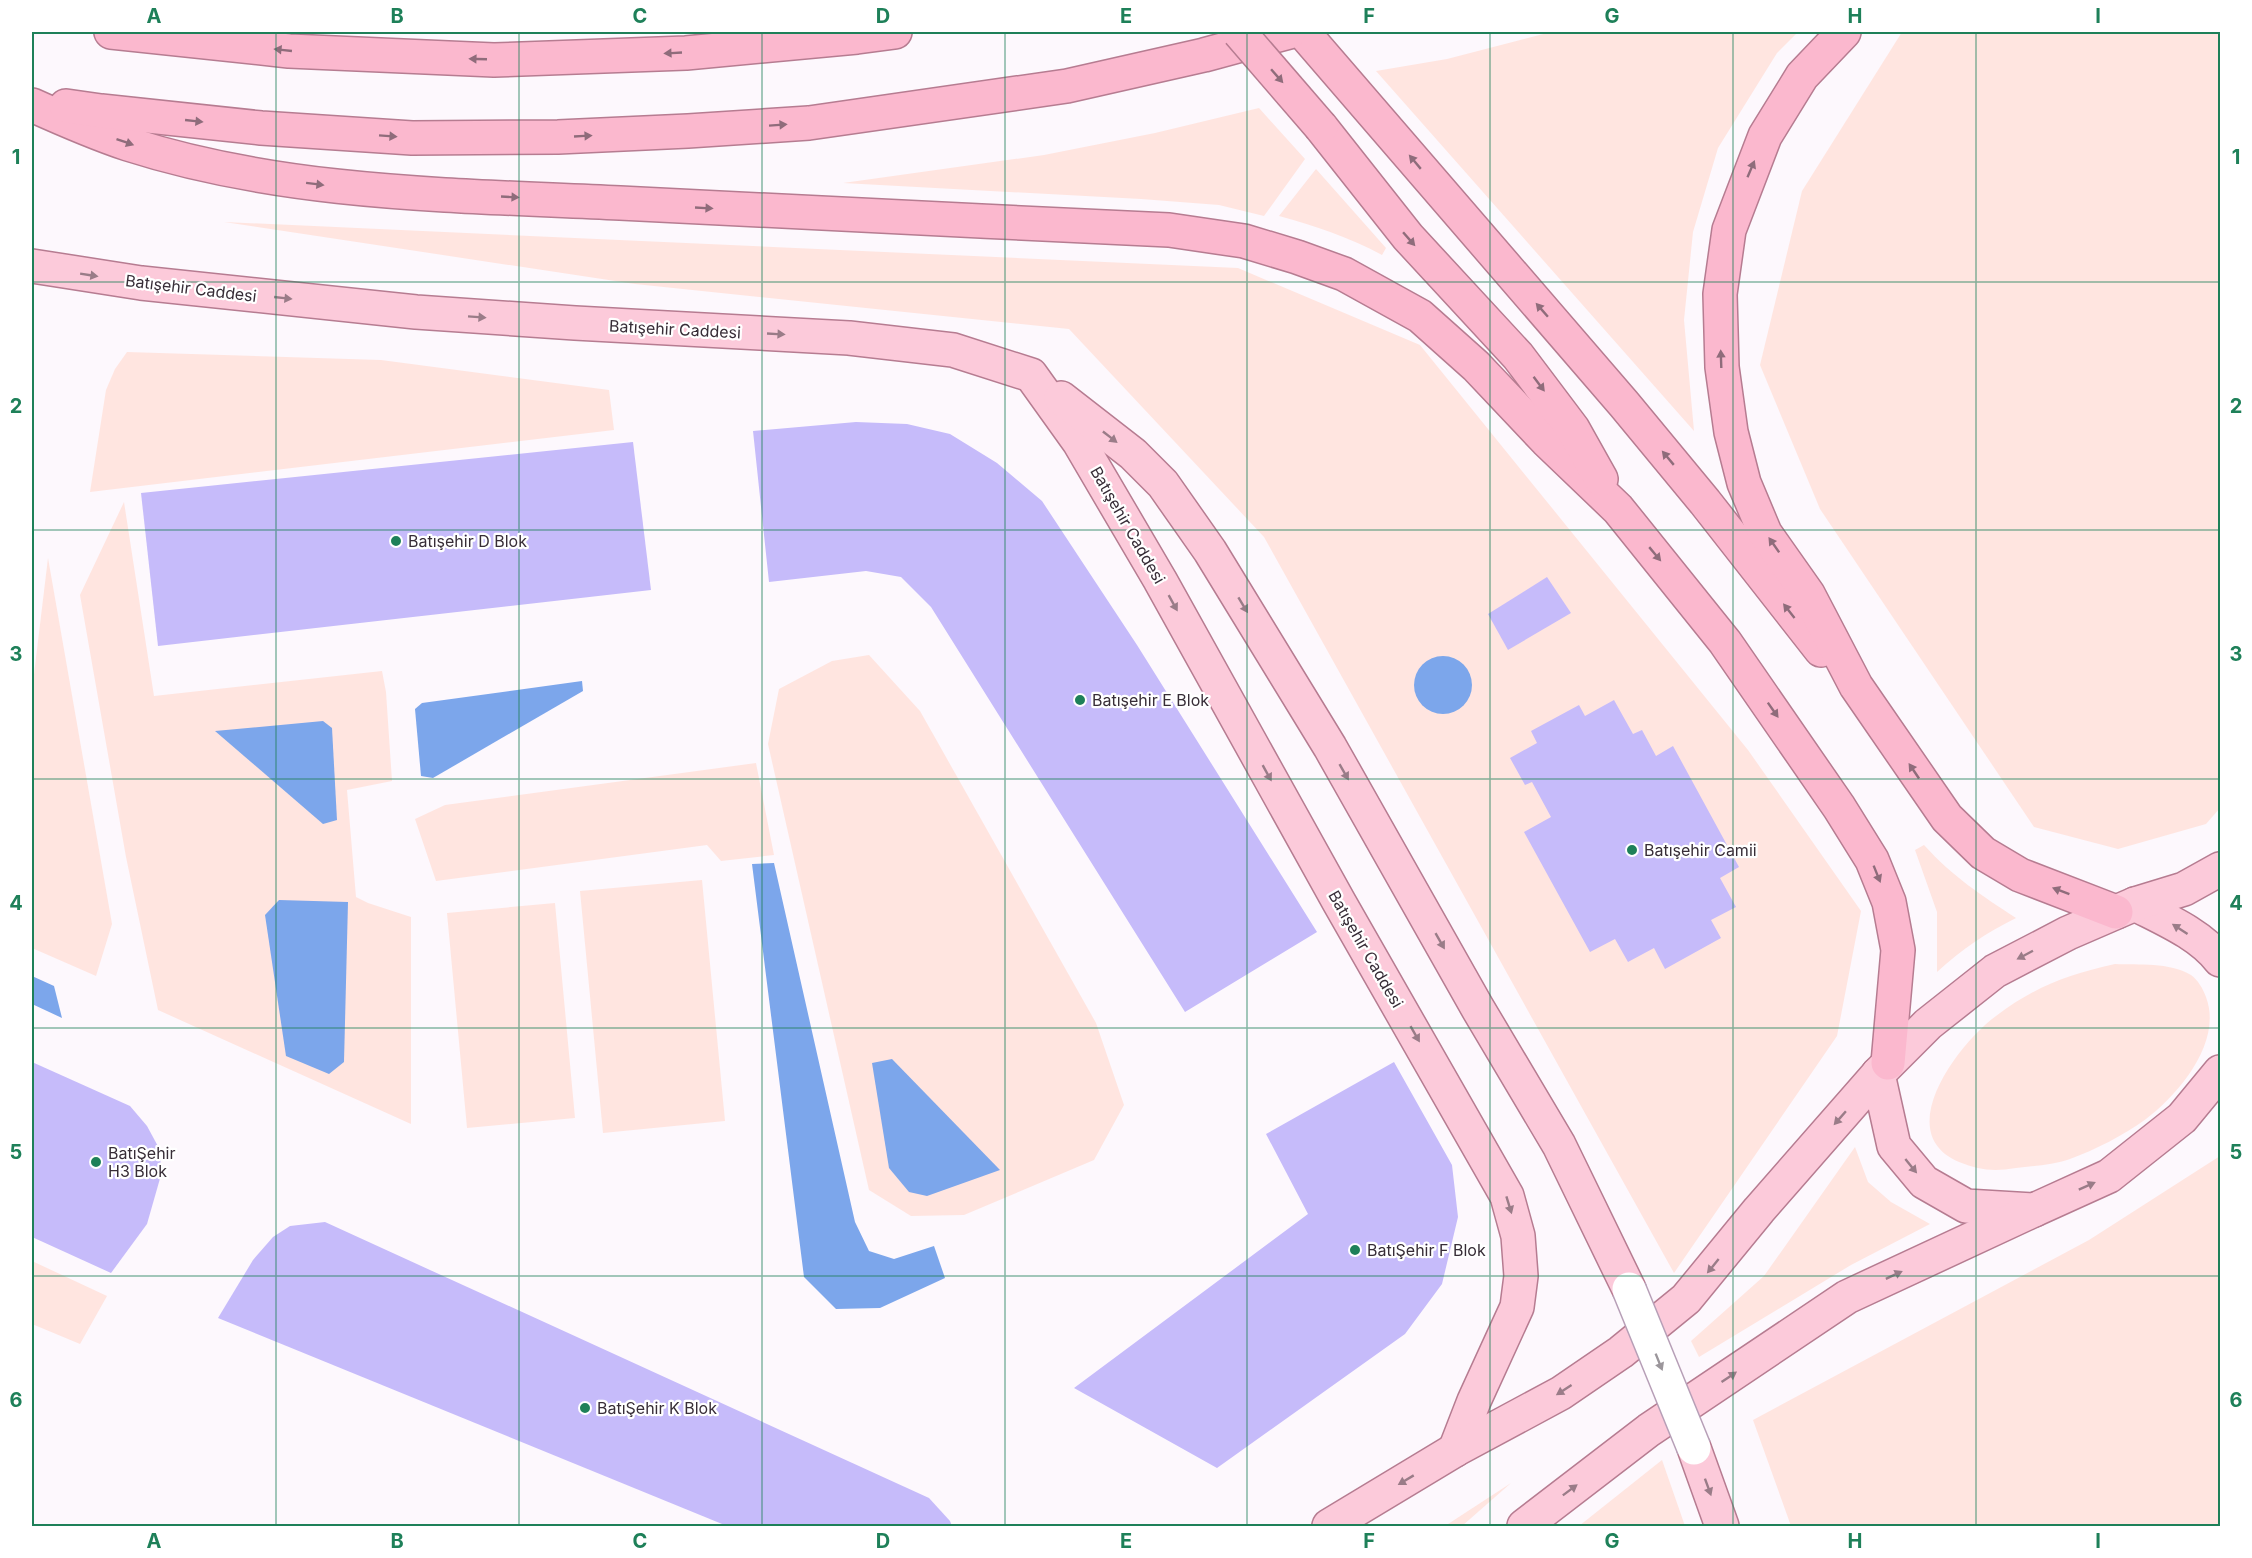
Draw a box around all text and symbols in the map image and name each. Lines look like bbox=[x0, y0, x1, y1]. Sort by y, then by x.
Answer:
text: A bbox=[147, 4, 162, 28]
text: B bbox=[390, 4, 404, 28]
text: C bbox=[633, 4, 647, 28]
text: D bbox=[876, 4, 890, 28]
text: E bbox=[1120, 4, 1132, 28]
text: F bbox=[1363, 4, 1375, 28]
text: G bbox=[1604, 4, 1620, 28]
text: H bbox=[1848, 4, 1862, 28]
text: I bbox=[2095, 4, 2101, 28]
one-way arrow bbox=[274, 45, 293, 55]
one-way arrow bbox=[664, 49, 683, 58]
one-way arrow bbox=[469, 55, 488, 64]
one-way arrow bbox=[1270, 68, 1283, 83]
one-way arrow bbox=[184, 116, 203, 126]
one-way arrow bbox=[768, 120, 787, 130]
one-way arrow bbox=[573, 131, 592, 141]
one-way arrow bbox=[379, 132, 398, 141]
one-way arrow bbox=[116, 138, 134, 148]
text: 1 bbox=[12, 145, 20, 169]
text: 1 bbox=[2232, 145, 2240, 169]
one-way arrow bbox=[1409, 155, 1422, 170]
one-way arrow bbox=[1747, 160, 1756, 178]
one-way arrow bbox=[306, 179, 325, 188]
one-way arrow bbox=[500, 193, 519, 202]
one-way arrow bbox=[695, 203, 714, 213]
one-way arrow bbox=[1402, 231, 1415, 246]
one-way arrow bbox=[80, 270, 99, 279]
street label: Batışehir Caddesi bbox=[124, 270, 258, 306]
one-way arrow bbox=[273, 294, 292, 303]
one-way arrow bbox=[1535, 302, 1548, 318]
one-way arrow bbox=[468, 312, 487, 321]
street label: Batışehir Caddesi bbox=[609, 316, 741, 342]
one-way arrow bbox=[767, 330, 786, 339]
one-way arrow bbox=[1717, 350, 1726, 369]
one-way arrow bbox=[1533, 376, 1545, 392]
text: 2 bbox=[10, 394, 22, 418]
text: 2 bbox=[2230, 394, 2242, 418]
one-way arrow bbox=[1103, 430, 1118, 442]
one-way arrow bbox=[1662, 450, 1675, 466]
street label: Batışehir Caddesi bbox=[1086, 463, 1170, 587]
place label: Batışehir D Blok bbox=[408, 531, 527, 551]
marker: Batışehir D Blok bbox=[389, 534, 403, 548]
one-way arrow bbox=[1769, 537, 1780, 553]
one-way arrow bbox=[1649, 546, 1662, 562]
one-way arrow bbox=[1168, 595, 1178, 612]
one-way arrow bbox=[1237, 597, 1248, 613]
one-way arrow bbox=[1783, 603, 1796, 619]
text: 3 bbox=[10, 642, 22, 666]
text: 3 bbox=[2230, 642, 2242, 666]
place label: Batışehir E Blok bbox=[1092, 690, 1209, 710]
marker: Batışehir E Blok bbox=[1073, 693, 1087, 707]
one-way arrow bbox=[1767, 702, 1778, 718]
one-way arrow bbox=[1908, 763, 1920, 779]
one-way arrow bbox=[1339, 764, 1349, 781]
one-way arrow bbox=[1262, 765, 1272, 782]
place label: Batışehir Camii bbox=[1644, 840, 1757, 860]
marker: Batışehir Camii bbox=[1625, 843, 1639, 857]
one-way arrow bbox=[1873, 865, 1882, 883]
one-way arrow bbox=[2052, 886, 2070, 895]
street label: Batışehir Caddesi bbox=[1324, 887, 1408, 1011]
text: 4 bbox=[9, 891, 23, 915]
text: 4 bbox=[2229, 891, 2243, 915]
one-way arrow bbox=[2172, 923, 2188, 934]
one-way arrow bbox=[1435, 933, 1445, 950]
one-way arrow bbox=[2016, 950, 2034, 960]
one-way arrow bbox=[1410, 1026, 1421, 1042]
one-way arrow bbox=[1833, 1110, 1846, 1126]
text: 5 bbox=[10, 1140, 22, 1164]
text: 5 bbox=[2230, 1140, 2242, 1164]
place label: BatıŞehir H3 Blok bbox=[108, 1143, 176, 1181]
marker: BatıŞehir H3 Blok bbox=[89, 1155, 103, 1169]
one-way arrow bbox=[1904, 1159, 1916, 1174]
one-way arrow bbox=[2078, 1181, 2095, 1190]
one-way arrow bbox=[1505, 1196, 1514, 1214]
place label: BatıŞehir F Blok bbox=[1367, 1240, 1486, 1260]
marker: BatıŞehir F Blok bbox=[1348, 1243, 1362, 1257]
one-way arrow bbox=[1707, 1258, 1720, 1274]
one-way arrow bbox=[1886, 1271, 1903, 1280]
one-way arrow bbox=[1654, 1354, 1664, 1372]
one-way arrow bbox=[1720, 1371, 1736, 1383]
one-way arrow bbox=[1556, 1385, 1573, 1396]
text: 6 bbox=[10, 1388, 23, 1412]
text: 6 bbox=[2230, 1388, 2243, 1412]
place label: BatıŞehir K Blok bbox=[597, 1398, 717, 1418]
marker: BatıŞehir K Blok bbox=[578, 1401, 592, 1415]
one-way arrow bbox=[1397, 1475, 1414, 1486]
one-way arrow bbox=[1704, 1478, 1713, 1496]
one-way arrow bbox=[1561, 1484, 1577, 1496]
text: A bbox=[147, 1529, 162, 1553]
text: B bbox=[390, 1529, 404, 1553]
text: C bbox=[633, 1529, 647, 1553]
text: D bbox=[876, 1529, 890, 1553]
text: E bbox=[1120, 1529, 1132, 1553]
text: F bbox=[1363, 1529, 1375, 1553]
text: G bbox=[1604, 1529, 1620, 1553]
text: H bbox=[1848, 1529, 1862, 1553]
text: I bbox=[2095, 1529, 2101, 1553]

